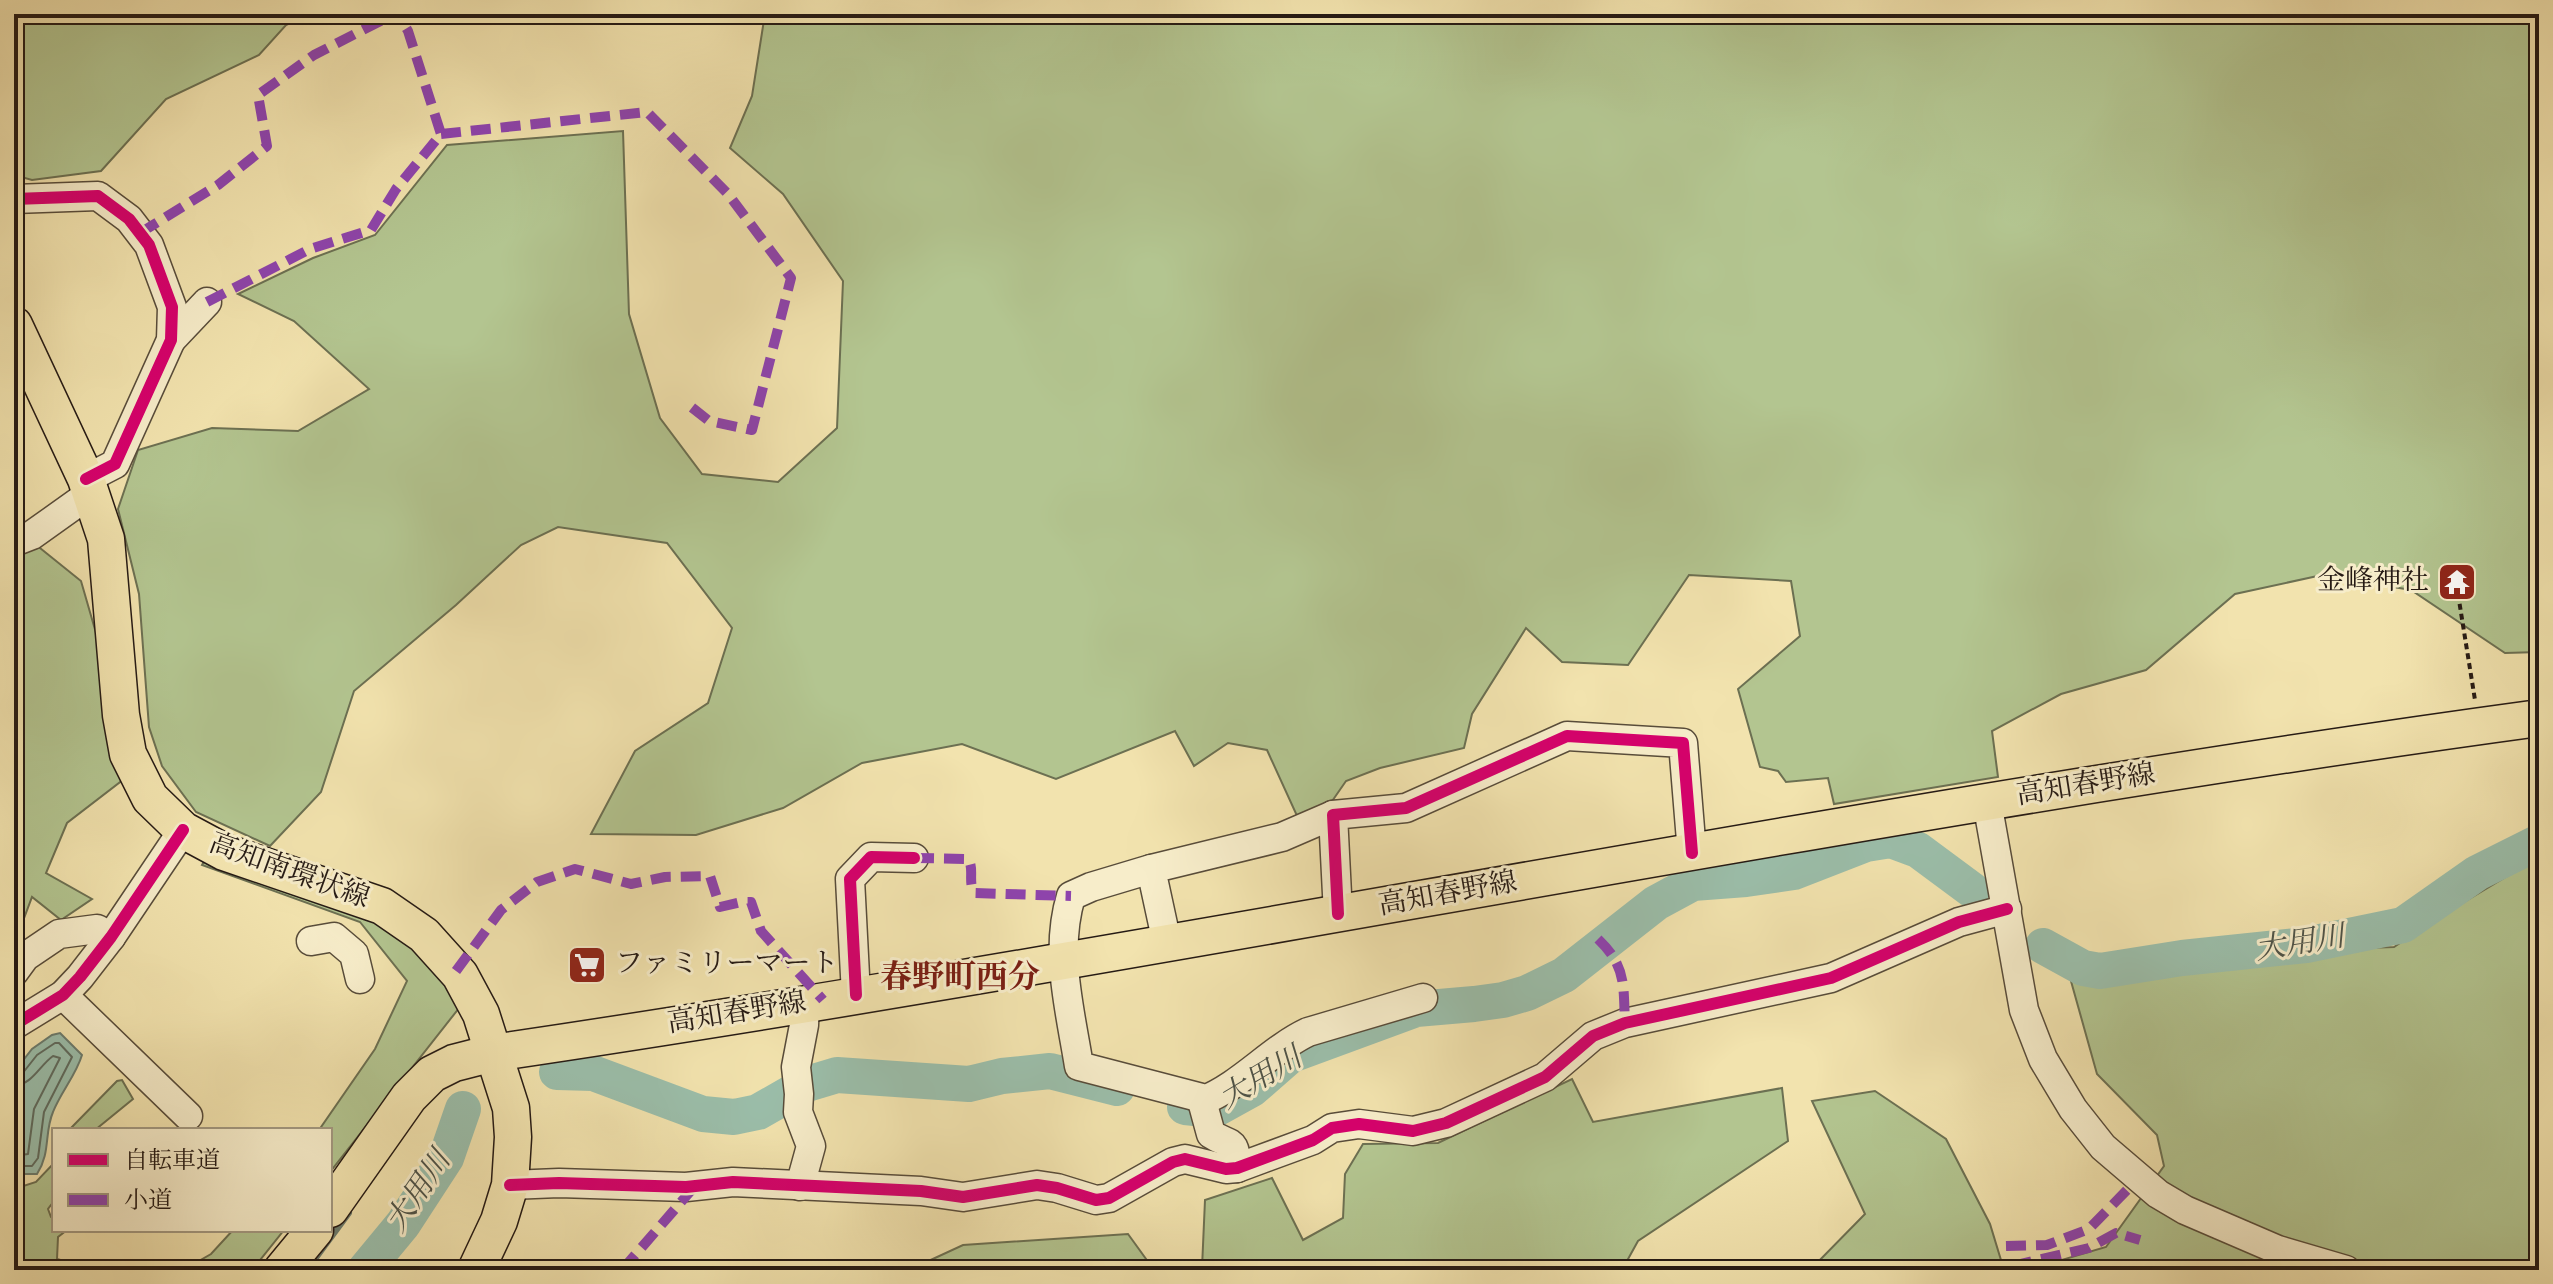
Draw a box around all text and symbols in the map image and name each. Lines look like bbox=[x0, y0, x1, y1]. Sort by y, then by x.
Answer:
temple icon: 金峰神社 bbox=[2436, 561, 2478, 603]
place label: 金峰神社 bbox=[2317, 565, 2429, 596]
street label: 高知春野線 bbox=[2014, 758, 2157, 811]
street label: 高知南環状線 bbox=[205, 827, 374, 914]
street label: 高知春野線 bbox=[1376, 866, 1519, 921]
water label: 大用川 bbox=[2253, 919, 2350, 966]
supermarket icon: ファミリーマート bbox=[566, 944, 608, 986]
place label: ファミリーマート bbox=[615, 950, 838, 979]
district label: 春野町西分 bbox=[880, 959, 1040, 995]
street label: 高知春野線 bbox=[665, 986, 808, 1039]
water label: 大用川 bbox=[1213, 1039, 1310, 1115]
legend bbox=[52, 1128, 332, 1232]
water label: 大用川 bbox=[379, 1142, 458, 1238]
text: 自転車道 bbox=[124, 1147, 220, 1174]
text: 小道 bbox=[124, 1187, 172, 1214]

